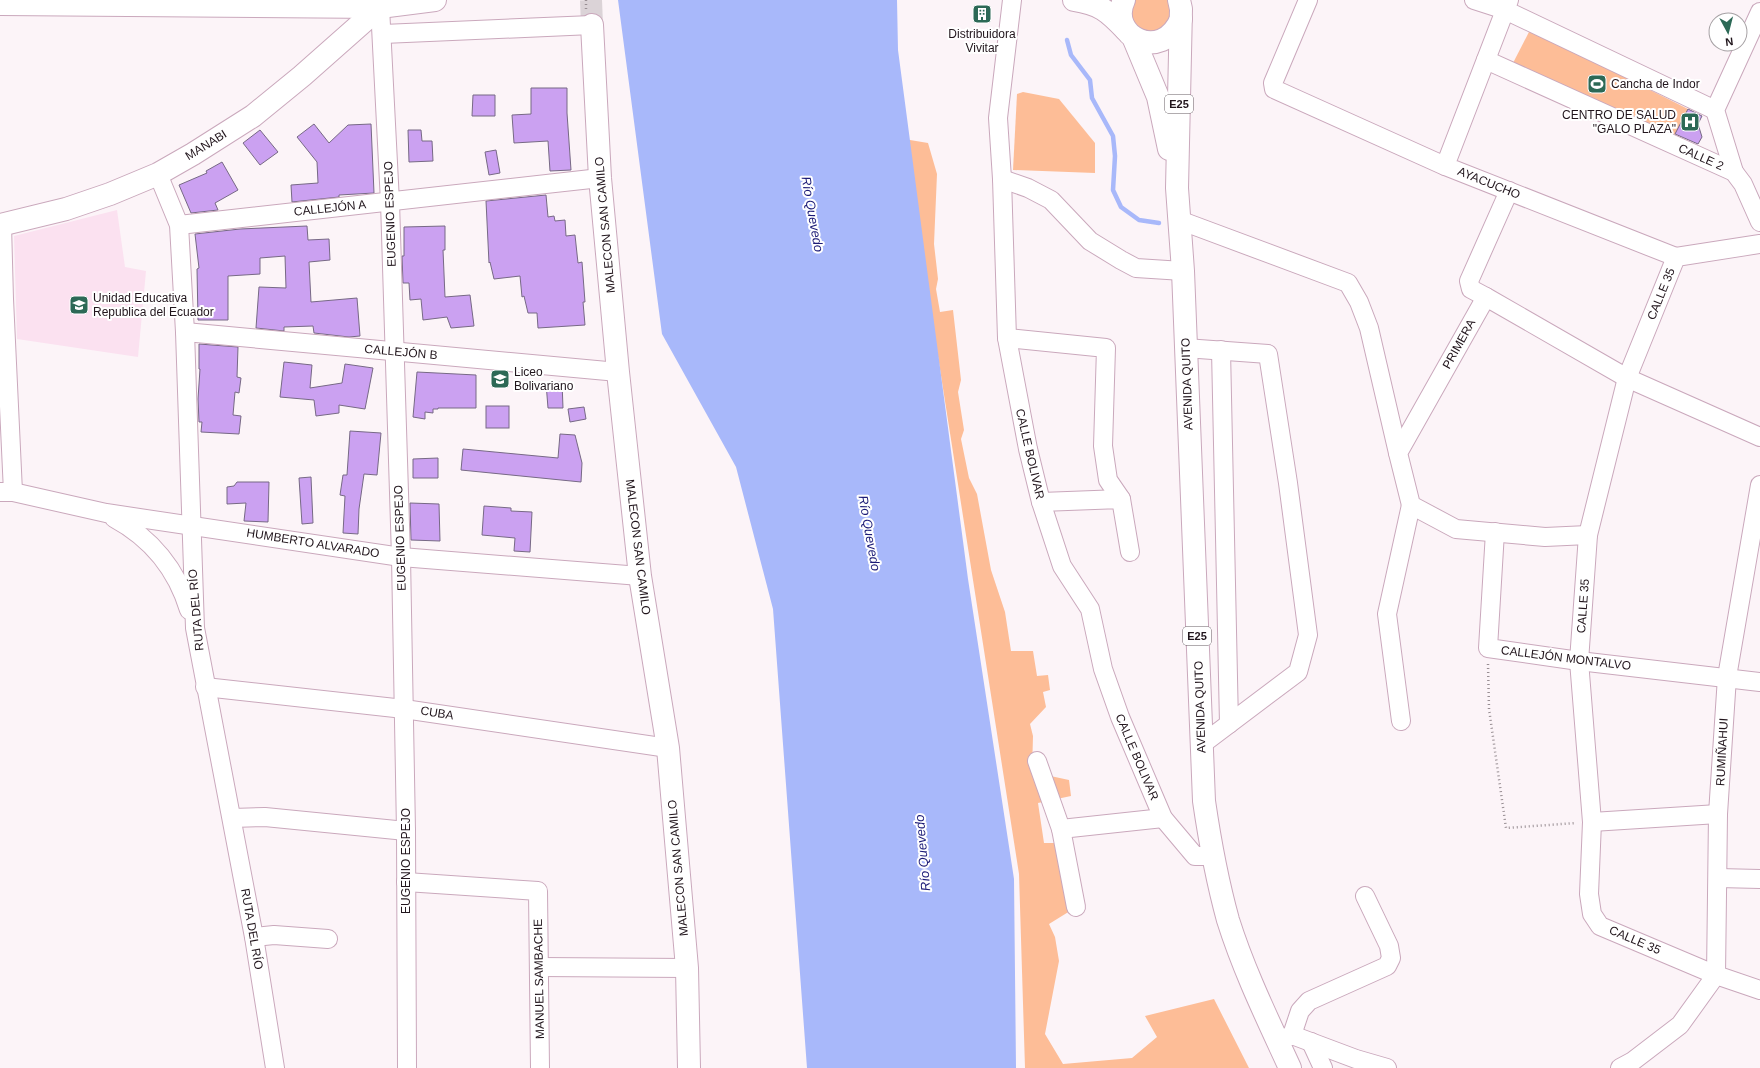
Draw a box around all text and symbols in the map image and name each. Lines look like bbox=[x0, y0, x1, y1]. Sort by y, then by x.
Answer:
building icon: Distribuidora Vivitar bbox=[971, 3, 993, 25]
north arrow bbox=[1708, 12, 1748, 52]
place label: Distribuidora Vivitar bbox=[948, 27, 1016, 55]
text: N bbox=[1724, 35, 1734, 48]
sports icon: Cancha de Indor bbox=[1586, 73, 1608, 95]
place label: Cancha de Indor bbox=[1611, 77, 1700, 91]
road number: E25 bbox=[1165, 95, 1193, 113]
place label: CENTRO DE SALUD "GALO PLAZA" bbox=[1562, 108, 1676, 136]
hospital icon: CENTRO DE SALUD "GALO PLAZA" bbox=[1679, 111, 1701, 133]
street label: MANABI bbox=[183, 127, 229, 163]
street label: CALLE 2 bbox=[1676, 141, 1726, 173]
street label: MALECON SAN CAMILO bbox=[592, 156, 618, 294]
street label: EUGENIO ESPEJO bbox=[381, 161, 399, 267]
street label: AYACUCHO bbox=[1456, 164, 1522, 202]
water label: Río Quevedo bbox=[798, 175, 827, 253]
street label: CALLEJÓN A bbox=[293, 196, 367, 219]
street label: CALLE 35 bbox=[1644, 266, 1678, 322]
place label: Unidad Educativa Republica del Ecuador bbox=[93, 291, 214, 319]
school or university icon: Unidad Educativa Republica del Ecuador bbox=[68, 294, 90, 316]
street label: PRIMERA bbox=[1440, 317, 1478, 371]
street label: AVENIDA QUITO bbox=[1178, 338, 1196, 430]
street label: CALLEJÓN B bbox=[364, 341, 438, 362]
place label: Liceo Bolivariano bbox=[514, 365, 574, 393]
school or university icon: Liceo Bolivariano bbox=[489, 368, 511, 390]
street label: CALLE BOLIVAR bbox=[1013, 407, 1047, 501]
street label: MALECON SAN CAMILO bbox=[623, 478, 653, 616]
street label: EUGENIO ESPEJO bbox=[391, 485, 409, 591]
water label: Río Quevedo bbox=[855, 494, 884, 572]
street label: HUMBERTO ALVARADO bbox=[245, 526, 381, 560]
street label: RUTA DEL RÍO bbox=[184, 569, 207, 652]
street label: CALLE 35 bbox=[1574, 578, 1592, 634]
road number: E25 bbox=[1183, 627, 1211, 645]
street label: CALLEJÓN MONTALVO bbox=[1500, 642, 1632, 673]
street label: AVENIDA QUITO bbox=[1191, 661, 1209, 753]
street label: CUBA bbox=[419, 703, 455, 723]
street label: CALLE BOLIVAR bbox=[1112, 712, 1162, 803]
street label: RUMIÑAHUI bbox=[1713, 718, 1731, 786]
street label: MALECON SAN CAMILO bbox=[665, 799, 691, 937]
street label: EUGENIO ESPEJO bbox=[399, 808, 413, 914]
water label: Río Quevedo bbox=[912, 814, 933, 892]
street label: RUTA DEL RÍO bbox=[238, 887, 267, 971]
street label: MANUEL SAMBACHE bbox=[531, 919, 547, 1039]
street label: CALLE 35 bbox=[1607, 923, 1663, 957]

